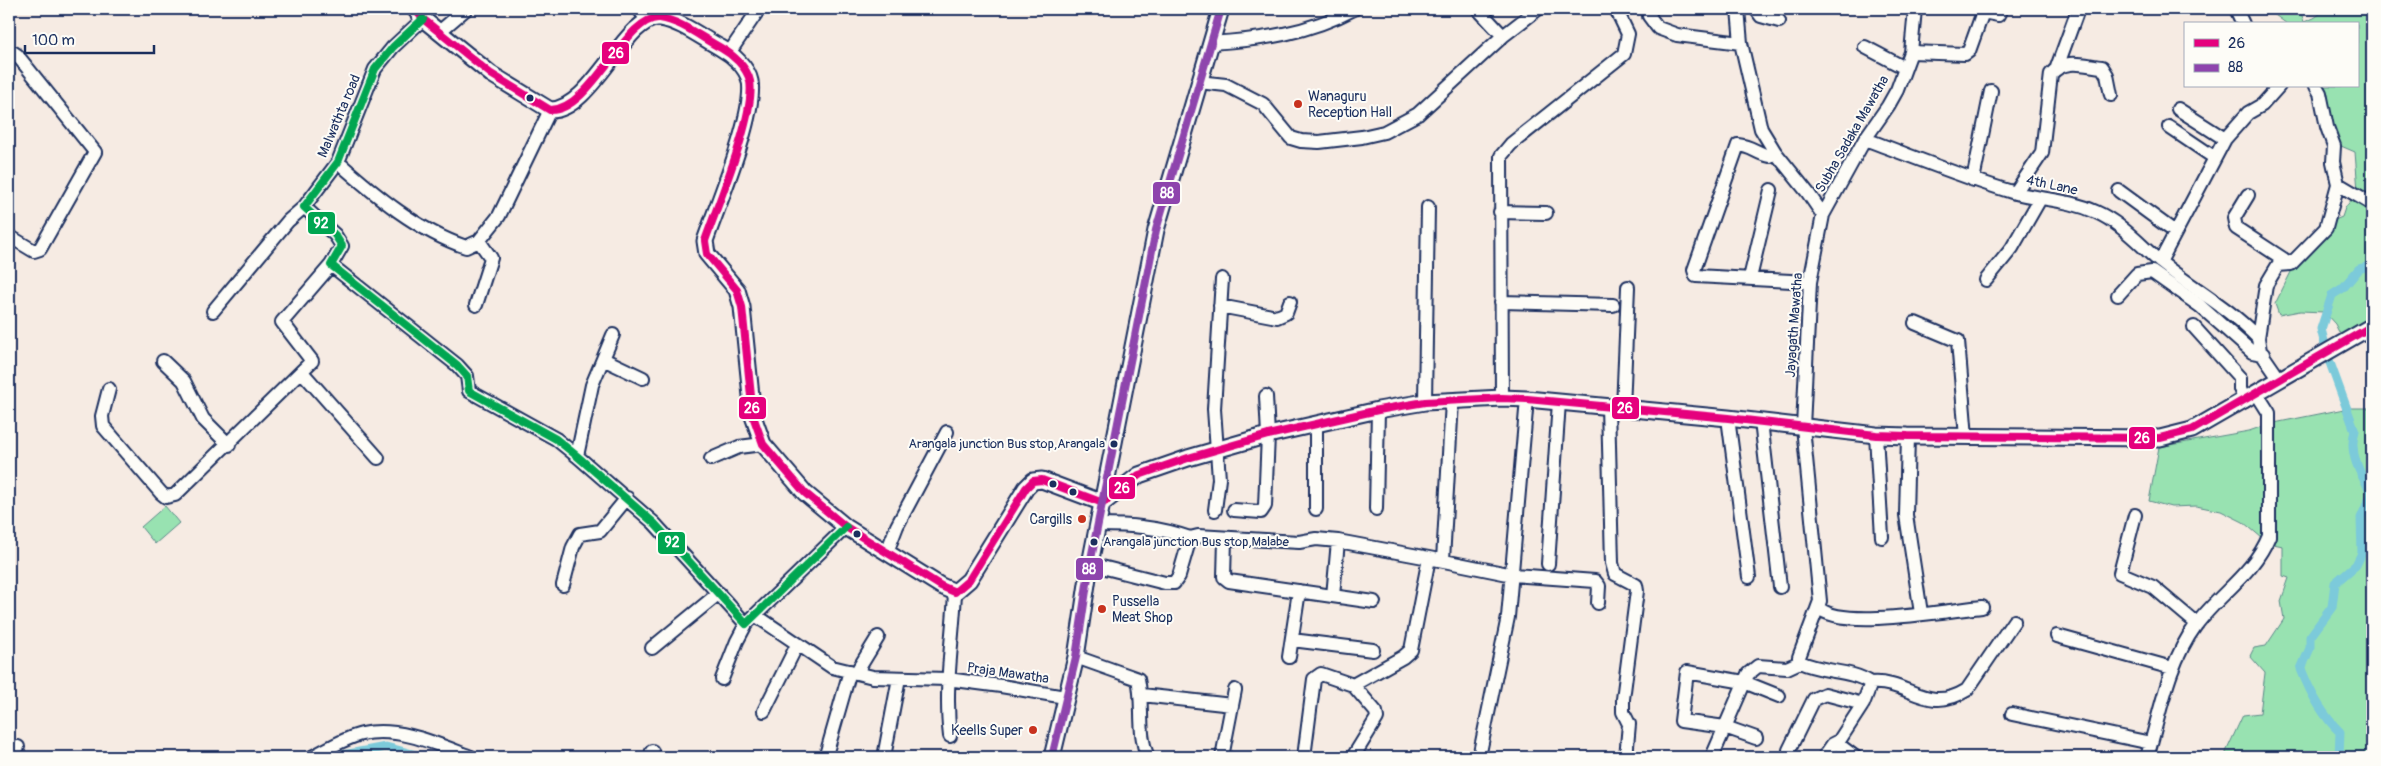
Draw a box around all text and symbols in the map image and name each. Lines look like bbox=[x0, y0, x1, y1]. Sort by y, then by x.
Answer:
scale bar bbox=[25, 22, 154, 54]
legend bbox=[2184, 22, 2358, 88]
text: 100 m bbox=[32, 31, 75, 50]
text: 26 bbox=[2228, 34, 2245, 53]
line badge: 26 bbox=[601, 41, 630, 65]
text: 26 bbox=[608, 45, 624, 62]
text: 88 bbox=[2228, 58, 2244, 77]
street label: Malwathta road bbox=[314, 72, 364, 160]
street label: Subha Sadaka Mawatha bbox=[1812, 72, 1892, 196]
place label: Wanaguru Reception Hall bbox=[1308, 88, 1392, 121]
unlabelled marker bbox=[525, 93, 535, 103]
marker: Wanaguru Reception Hall bbox=[1292, 98, 1304, 110]
street label: 4th Lane bbox=[2025, 171, 2079, 199]
line badge: 88 bbox=[1152, 181, 1181, 205]
text: 88 bbox=[1160, 185, 1174, 202]
line badge: 92 bbox=[307, 211, 336, 235]
text: 92 bbox=[313, 215, 329, 232]
street label: Jayagath Mawatha bbox=[1782, 272, 1806, 378]
line badge: 26 bbox=[738, 396, 767, 420]
line badge: 26 bbox=[1611, 396, 1640, 420]
text: 26 bbox=[744, 400, 760, 417]
text: 26 bbox=[1617, 400, 1633, 417]
line badge: 26 bbox=[2128, 426, 2156, 450]
text: 26 bbox=[2134, 430, 2150, 447]
place label: Arangala junction Bus stop,Arangala bbox=[909, 436, 1105, 452]
marker: Arangala junction Bus stop,Arangala bbox=[1109, 439, 1119, 449]
line badge: 26 bbox=[1108, 476, 1136, 500]
unlabelled marker bbox=[1048, 479, 1058, 489]
text: 26 bbox=[1114, 480, 1130, 497]
unlabelled marker bbox=[1068, 487, 1078, 497]
place label: Cargills bbox=[1029, 511, 1073, 528]
marker: Cargills bbox=[1076, 513, 1088, 525]
unlabelled marker bbox=[852, 529, 862, 539]
line badge: 92 bbox=[657, 531, 686, 555]
text: 92 bbox=[664, 534, 680, 551]
place label: Arangala junction Bus stop,Malabe bbox=[1103, 534, 1290, 550]
marker: Arangala junction Bus stop,Malabe bbox=[1089, 537, 1099, 547]
line badge: 88 bbox=[1075, 557, 1104, 581]
text: 88 bbox=[1082, 561, 1096, 578]
place label: Pussella Meat Shop bbox=[1112, 593, 1173, 626]
marker: Pussella Meat Shop bbox=[1096, 603, 1108, 615]
street label: Praja Mawatha bbox=[966, 659, 1050, 687]
place label: Keells Super bbox=[951, 722, 1023, 739]
marker: Keells Super bbox=[1027, 724, 1039, 736]

